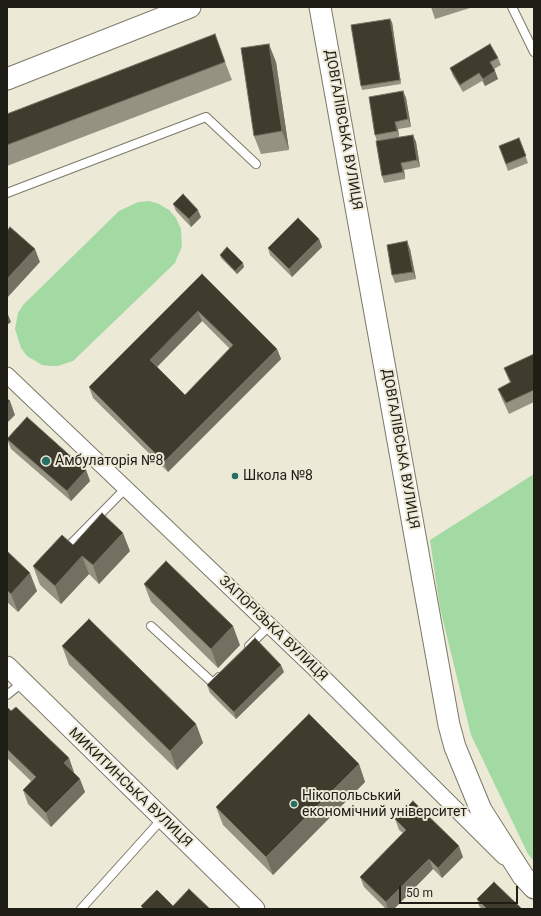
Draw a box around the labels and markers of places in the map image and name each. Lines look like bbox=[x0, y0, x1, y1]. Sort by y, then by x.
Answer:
place label: Амбулаторія №8 bbox=[55, 453, 163, 469]
marker: Амбулаторія №8 bbox=[40, 455, 52, 467]
place label: Школа №8 bbox=[243, 468, 313, 484]
marker: Школа №8 bbox=[230, 471, 240, 481]
place label: Нікопольський економічний університет bbox=[302, 788, 467, 820]
marker: Нікопольський економічний університет bbox=[289, 799, 299, 809]

